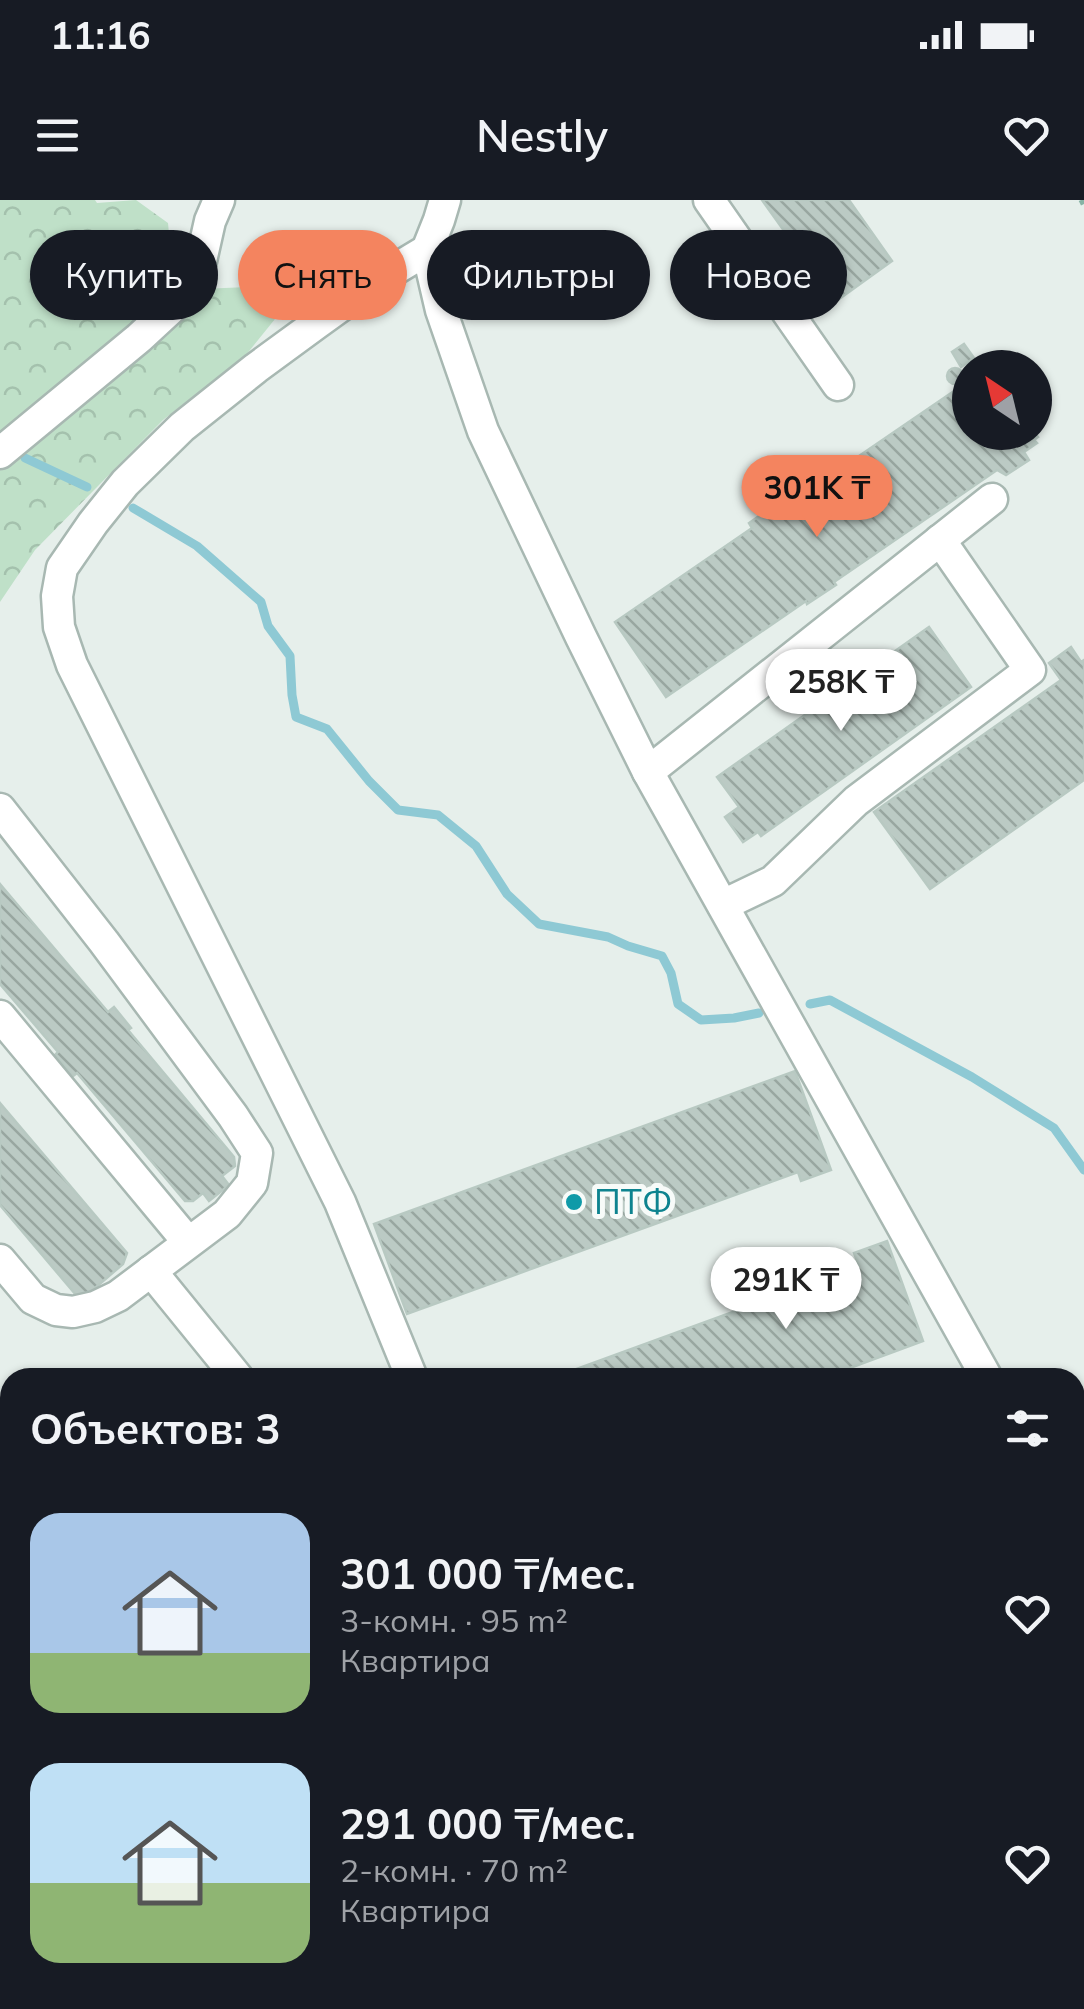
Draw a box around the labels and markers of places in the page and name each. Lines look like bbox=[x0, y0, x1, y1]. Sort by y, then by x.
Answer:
pin: 301K ₸ bbox=[736, 455, 898, 540]
pin: 258K ₸ bbox=[760, 649, 922, 734]
place label: ПТФ bbox=[594, 1179, 672, 1223]
marker: ПТФ bbox=[563, 1191, 585, 1213]
pin: 291K ₸ bbox=[705, 1247, 867, 1332]

